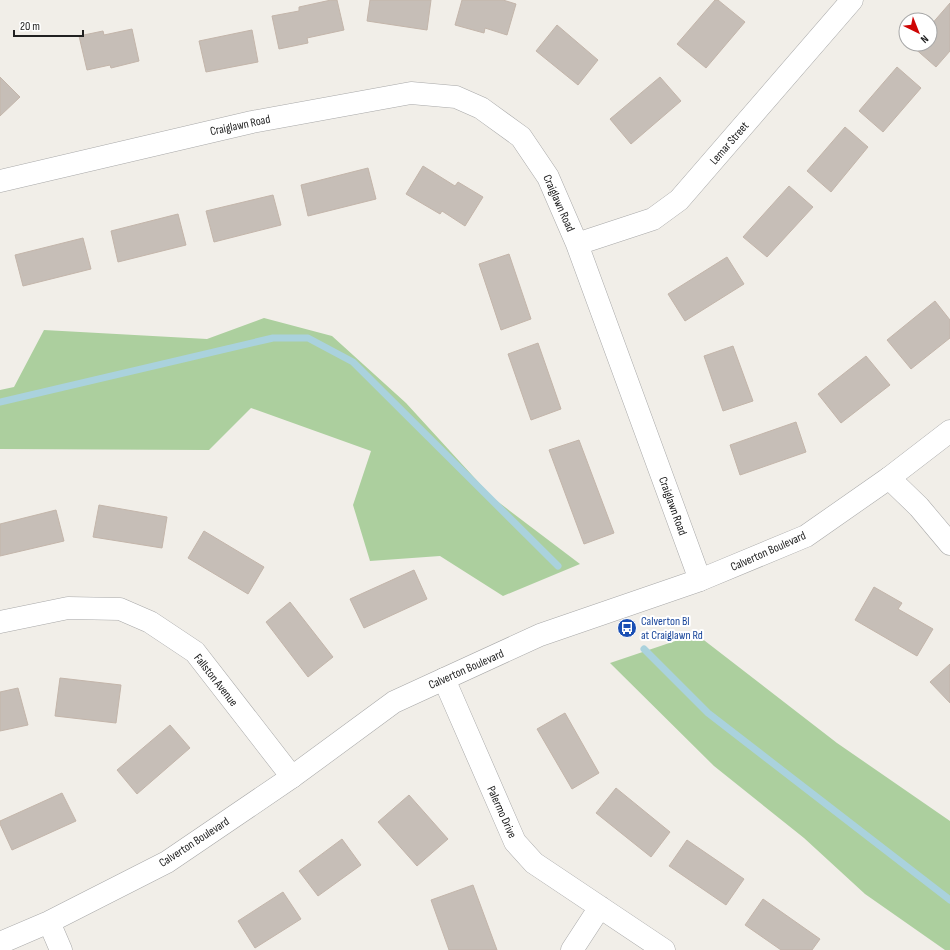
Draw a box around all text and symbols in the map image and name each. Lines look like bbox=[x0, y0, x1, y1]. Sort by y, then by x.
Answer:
scale bar bbox=[14, 12, 83, 38]
north arrow bbox=[898, 12, 938, 52]
text: 20 m bbox=[20, 19, 40, 34]
text: N bbox=[918, 32, 931, 46]
street label: Craiglawn Road bbox=[209, 112, 272, 139]
street label: Lemar Street bbox=[707, 118, 752, 168]
street label: Craiglawn Road bbox=[539, 172, 578, 234]
street label: Craiglawn Road bbox=[655, 475, 690, 538]
street label: Calverton Boulevard bbox=[728, 528, 808, 575]
place label: Calverton Bl at Craiglawn Rd bbox=[641, 614, 703, 643]
bus stop icon: Calverton Bl at Craiglawn Rd bbox=[616, 617, 638, 639]
street label: Calverton Boulevard bbox=[426, 646, 506, 693]
street label: Fallston Avenue bbox=[190, 651, 241, 710]
street label: Palermo Drive bbox=[483, 784, 520, 841]
street label: Calverton Boulevard bbox=[156, 814, 232, 871]

